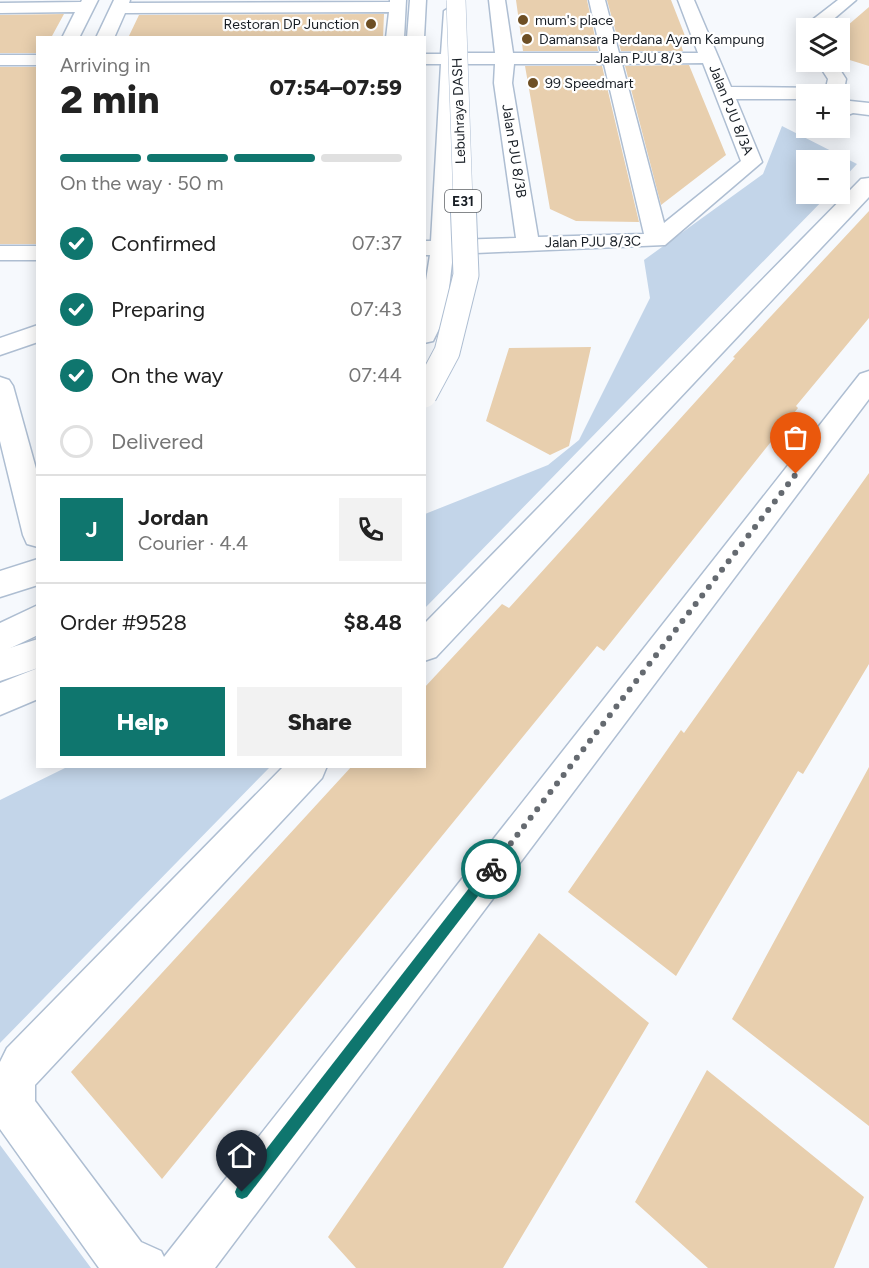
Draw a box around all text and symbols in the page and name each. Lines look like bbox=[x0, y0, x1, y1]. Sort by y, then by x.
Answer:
place label: mum's place bbox=[535, 12, 613, 29]
marker: mum's place bbox=[516, 13, 530, 27]
place label: Restoran DP Junction bbox=[223, 16, 359, 33]
marker: Restoran DP Junction bbox=[364, 17, 378, 31]
map controls bbox=[796, 18, 850, 204]
button: layers bbox=[796, 18, 850, 72]
place label: Damansara Perdana Ayam Kampung bbox=[539, 31, 764, 48]
marker: Damansara Perdana Ayam Kampung bbox=[520, 32, 534, 46]
street label: Jalan PJU 8/3 bbox=[596, 50, 682, 67]
text: Arriving in bbox=[60, 53, 150, 77]
street label: Lebuhraya DASH bbox=[449, 57, 469, 165]
street label: Jalan PJU 8/3A bbox=[705, 62, 757, 158]
text: 07:54–07:59 bbox=[269, 74, 402, 101]
place label: 99 Speedmart bbox=[545, 75, 634, 92]
text: 2 min bbox=[60, 76, 160, 123]
marker: 99 Speedmart bbox=[526, 76, 540, 90]
button: + bbox=[796, 84, 850, 138]
street label: Jalan PJU 8/3B bbox=[498, 103, 530, 199]
button: − bbox=[796, 150, 850, 204]
text: On the way · 50 m bbox=[60, 171, 223, 195]
road number: E31 bbox=[445, 190, 481, 212]
icon: check bbox=[60, 227, 93, 260]
text: Confirmed bbox=[111, 230, 216, 257]
text: 07:37 bbox=[352, 231, 402, 255]
street label: Jalan PJU 8/3C bbox=[545, 233, 641, 251]
icon: check bbox=[60, 293, 93, 326]
text: Preparing bbox=[111, 296, 205, 323]
text: 07:43 bbox=[350, 297, 402, 321]
icon: check bbox=[60, 359, 93, 392]
text: On the way bbox=[111, 362, 223, 389]
text: 07:44 bbox=[349, 363, 402, 387]
pin bbox=[770, 412, 821, 474]
icon: bag bbox=[779, 421, 812, 454]
text: Delivered bbox=[111, 428, 204, 455]
button: phone bbox=[339, 498, 402, 561]
text: Jordan bbox=[138, 504, 209, 531]
text: J bbox=[85, 516, 98, 543]
text: Courier · 4.4 bbox=[138, 531, 248, 555]
text: Order #9528 bbox=[60, 609, 187, 636]
text: $8.48 bbox=[344, 609, 402, 636]
button: Help bbox=[60, 687, 225, 756]
button: Share bbox=[237, 687, 402, 756]
courier bbox=[461, 839, 521, 899]
icon: bike bbox=[475, 853, 508, 886]
pin bbox=[216, 1130, 267, 1192]
icon: home bbox=[225, 1139, 258, 1172]

